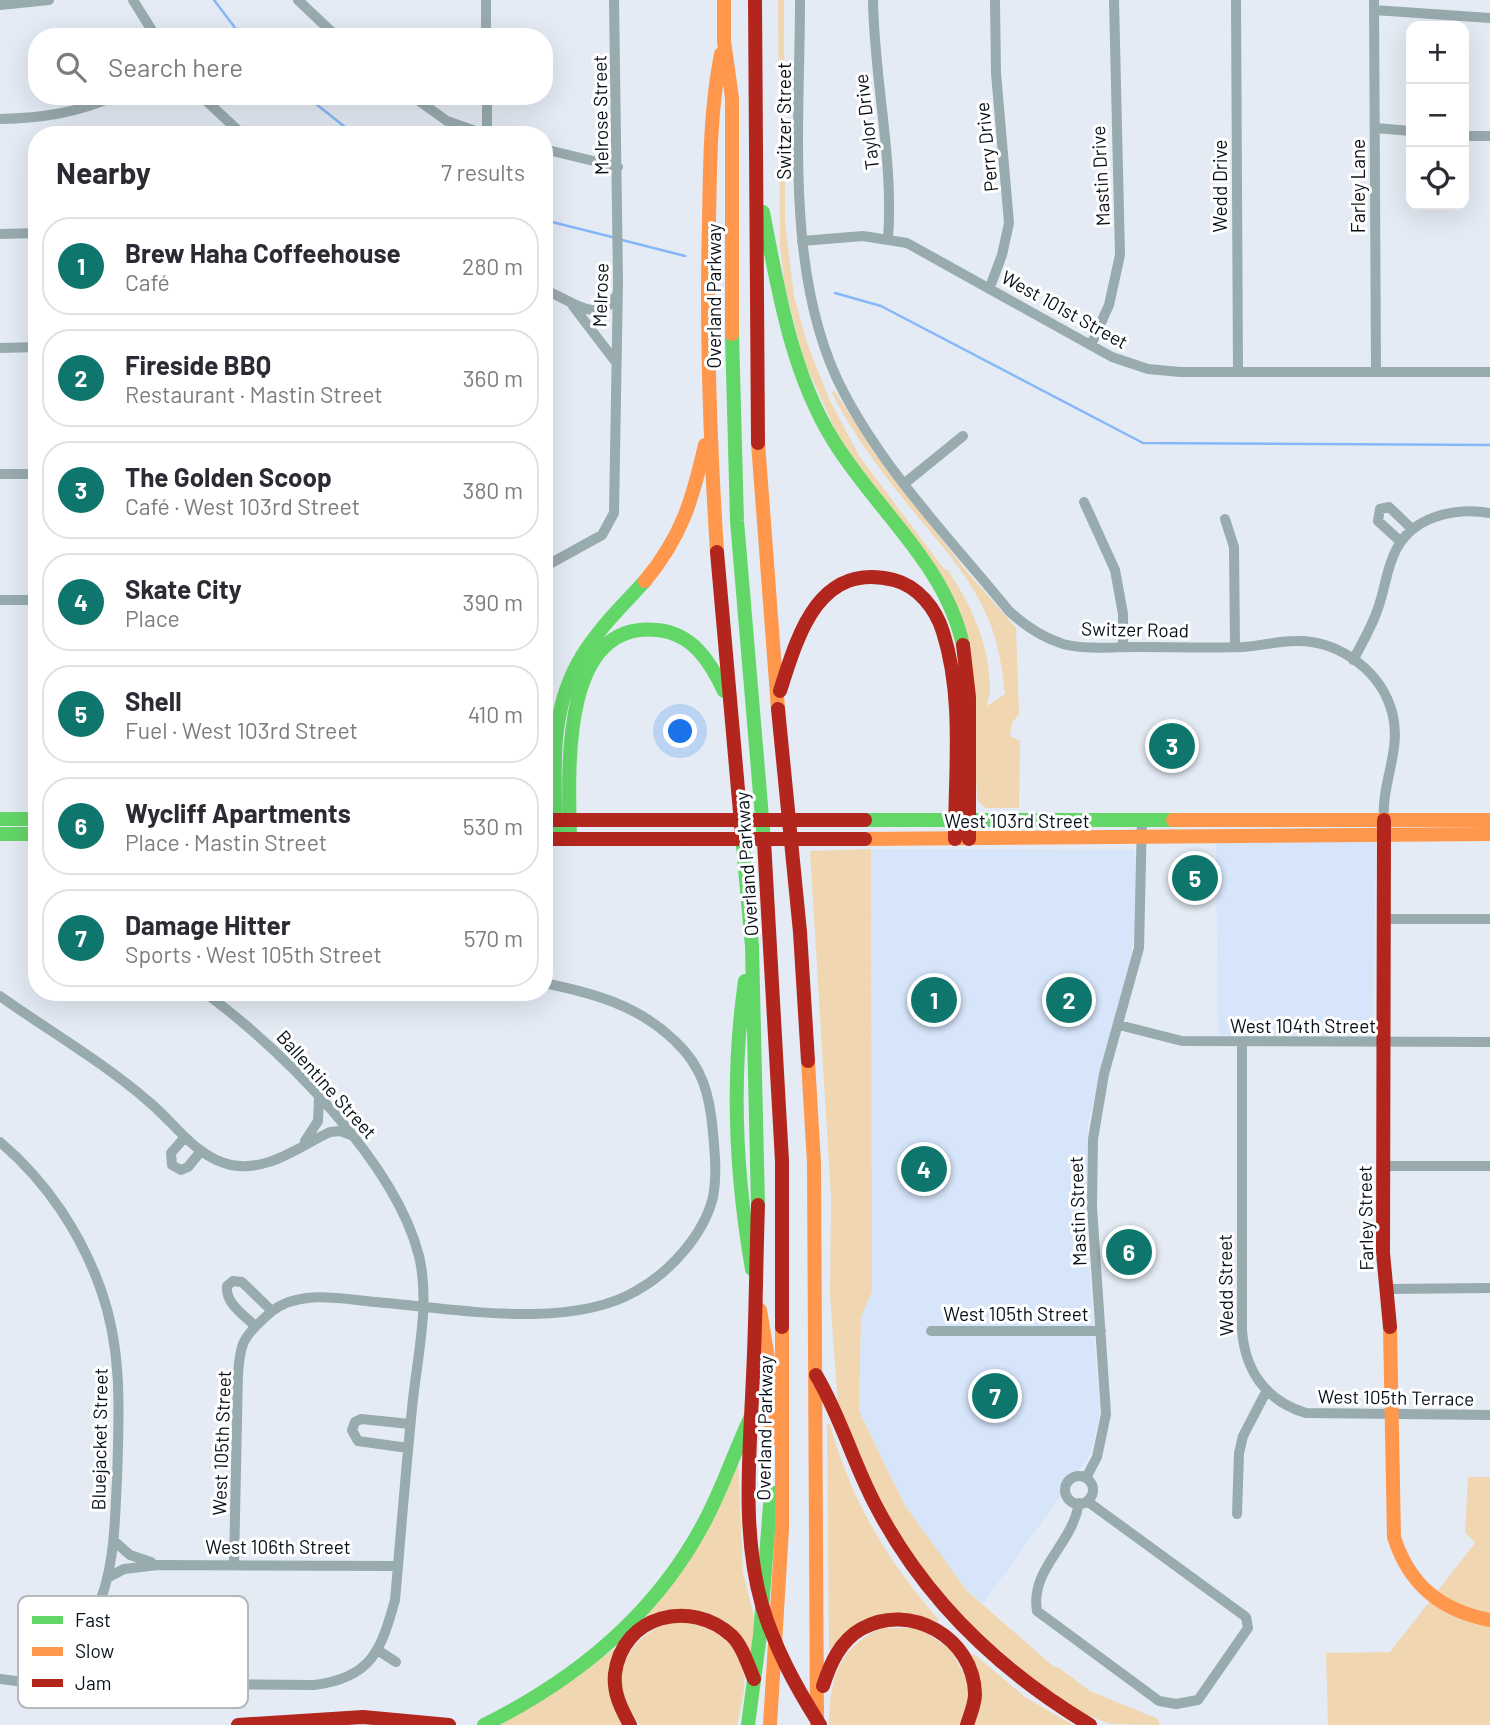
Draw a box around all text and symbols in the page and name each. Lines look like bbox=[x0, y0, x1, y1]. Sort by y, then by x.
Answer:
map controls bbox=[1406, 21, 1469, 210]
button: + bbox=[1406, 21, 1469, 84]
search box bbox=[28, 28, 553, 105]
icon: search bbox=[52, 48, 90, 86]
text: Search here bbox=[108, 51, 243, 82]
street label: Melrose Street bbox=[587, 55, 613, 175]
street label: Switzer Street bbox=[772, 62, 795, 180]
street label: Taylor Drive bbox=[849, 73, 883, 171]
button: − bbox=[1406, 84, 1469, 147]
street label: Perry Drive bbox=[970, 101, 1002, 193]
street label: Mastin Drive bbox=[1086, 125, 1114, 227]
street label: Farley Lane bbox=[1346, 139, 1369, 233]
street label: Wedd Drive bbox=[1208, 140, 1231, 232]
button: locate bbox=[1406, 147, 1469, 210]
text: Nearby bbox=[56, 154, 151, 190]
text: 7 results bbox=[441, 158, 525, 186]
street label: Overland Parkway bbox=[702, 223, 725, 369]
text: Brew Haha Coffeehouse bbox=[125, 237, 401, 268]
text: 1 bbox=[77, 252, 85, 280]
text: 280 m bbox=[462, 252, 523, 280]
street label: Melrose bbox=[587, 262, 613, 328]
street label: West 101st Street bbox=[998, 265, 1132, 353]
text: Café bbox=[125, 268, 170, 296]
text: Fireside BBQ bbox=[125, 349, 271, 380]
text: 2 bbox=[75, 364, 87, 392]
text: 360 m bbox=[463, 364, 523, 392]
text: Restaurant · Mastin Street bbox=[125, 380, 383, 408]
text: The Golden Scoop bbox=[125, 461, 332, 492]
text: 3 bbox=[75, 476, 87, 504]
text: 380 m bbox=[463, 476, 523, 504]
text: Café · West 103rd Street bbox=[125, 492, 360, 520]
text: Skate City bbox=[125, 573, 242, 604]
text: 4 bbox=[74, 588, 88, 616]
text: 390 m bbox=[463, 588, 523, 616]
text: Place bbox=[125, 604, 180, 632]
street label: Switzer Road bbox=[1081, 617, 1189, 641]
text: Shell bbox=[125, 685, 182, 716]
text: 5 bbox=[75, 700, 87, 728]
text: 410 m bbox=[468, 700, 523, 728]
your location bbox=[663, 714, 697, 748]
text: Fuel · West 103rd Street bbox=[125, 716, 358, 744]
pin: 3 bbox=[1149, 720, 1195, 772]
street label: Overland Parkway bbox=[729, 791, 763, 937]
text: Wycliff Apartments bbox=[125, 797, 351, 828]
street label: West 103rd Street bbox=[944, 809, 1090, 832]
text: 6 bbox=[75, 812, 87, 840]
text: 530 m bbox=[463, 812, 523, 840]
text: Place · Mastin Street bbox=[125, 828, 327, 856]
pin: 5 bbox=[1172, 852, 1218, 904]
text: Damage Hitter bbox=[125, 909, 291, 940]
text: 7 bbox=[75, 924, 87, 952]
text: 570 m bbox=[464, 924, 523, 952]
text: Sports · West 105th Street bbox=[125, 940, 382, 968]
pin: 1 bbox=[911, 974, 957, 1026]
pin: 2 bbox=[1046, 974, 1092, 1026]
street label: West 104th Street bbox=[1230, 1014, 1376, 1037]
street label: Ballentine Street bbox=[272, 1025, 382, 1143]
pin: 4 bbox=[901, 1143, 947, 1195]
street label: Mastin Street bbox=[1064, 1156, 1090, 1266]
street label: Farley Street bbox=[1353, 1165, 1377, 1271]
pin: 6 bbox=[1106, 1226, 1152, 1278]
street label: Wedd Street bbox=[1213, 1234, 1237, 1336]
street label: West 105th Street bbox=[943, 1302, 1089, 1325]
street label: Overland Parkway bbox=[751, 1355, 777, 1501]
street label: Bluejacket Street bbox=[86, 1368, 112, 1510]
street label: West 105th Street bbox=[207, 1370, 235, 1516]
pin: 7 bbox=[972, 1370, 1018, 1422]
street label: West 105th Terrace bbox=[1317, 1384, 1475, 1410]
street label: West 106th Street bbox=[205, 1535, 351, 1558]
legend bbox=[18, 1596, 248, 1708]
text: Fast bbox=[75, 1608, 111, 1631]
text: Slow bbox=[75, 1639, 114, 1662]
text: Jam bbox=[75, 1671, 111, 1694]

